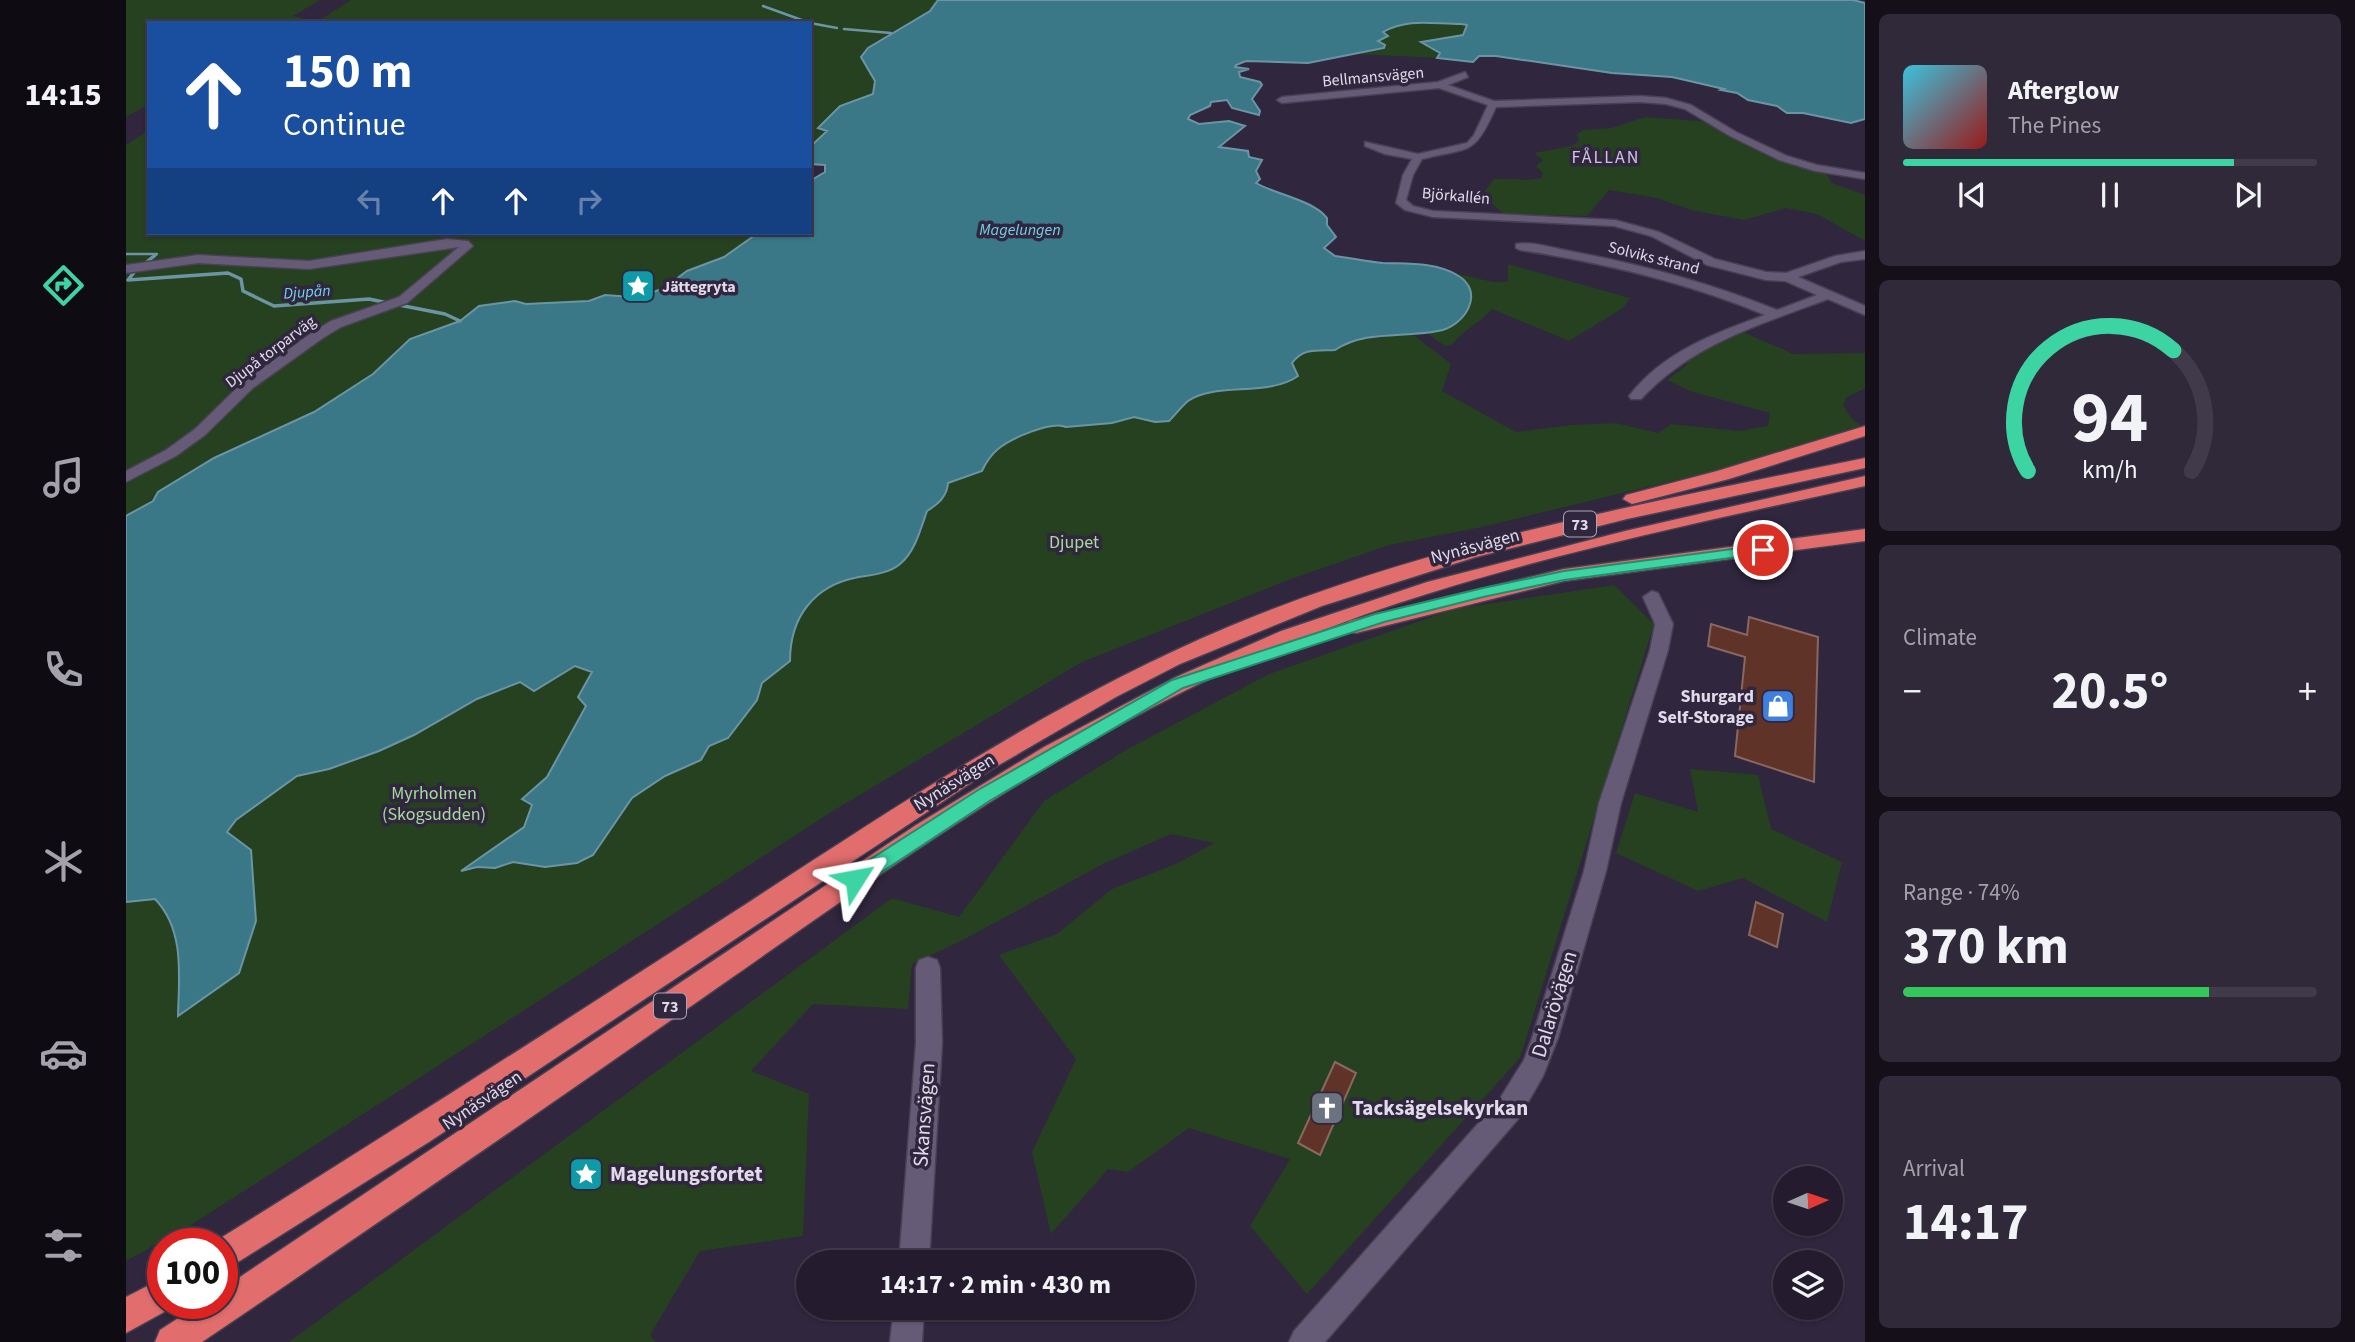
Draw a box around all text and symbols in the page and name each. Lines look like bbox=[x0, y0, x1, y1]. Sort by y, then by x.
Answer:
text: 150 m bbox=[283, 37, 412, 107]
icon: ahead bbox=[168, 49, 259, 140]
street label: Bellmansvägen bbox=[1321, 62, 1425, 92]
text: 14:15 bbox=[24, 72, 102, 118]
text: Afterglow bbox=[2008, 72, 2119, 109]
text: Continue bbox=[283, 102, 406, 148]
text: The Pines bbox=[2008, 109, 2101, 142]
district label: FÅLLAN bbox=[1572, 145, 1640, 170]
icon: previous bbox=[1953, 176, 1991, 214]
icon: pause bbox=[2091, 176, 2129, 214]
icon: next bbox=[2229, 176, 2267, 214]
icon: left bbox=[351, 182, 389, 220]
icon: ahead bbox=[424, 182, 462, 220]
icon: ahead bbox=[497, 182, 535, 220]
icon: right bbox=[570, 182, 608, 220]
street label: Björkallén bbox=[1421, 182, 1491, 210]
water label: Magelungen bbox=[979, 219, 1061, 241]
street label: Solviks strand bbox=[1606, 236, 1702, 280]
icon: directions bbox=[39, 261, 88, 310]
place icon: Jättegryta bbox=[619, 267, 657, 305]
place label: Jättegryta bbox=[662, 276, 736, 298]
water label: Djupån bbox=[283, 279, 331, 305]
street label: Djupå torparväg bbox=[221, 311, 320, 393]
text: 94 bbox=[2072, 367, 2148, 471]
text: km/h bbox=[2082, 452, 2138, 488]
icon: music bbox=[39, 453, 88, 502]
road number: 73 bbox=[1564, 512, 1596, 537]
pin bbox=[1733, 520, 1793, 580]
street label: Nynäsvägen bbox=[1428, 523, 1522, 570]
park label: Djupet bbox=[1049, 530, 1099, 555]
icon: arrive bbox=[1744, 531, 1782, 569]
text: Climate bbox=[1903, 621, 1977, 654]
icon: phone bbox=[39, 645, 88, 694]
text: 20.5° bbox=[2052, 655, 2168, 729]
text: − bbox=[1903, 665, 1922, 719]
text: + bbox=[2298, 665, 2317, 719]
place label: Shurgard Self-Storage bbox=[1657, 684, 1754, 730]
shop icon: Shurgard Self-Storage bbox=[1759, 687, 1797, 725]
street label: Nynäsvägen bbox=[909, 748, 1000, 817]
park label: Myrholmen (Skogsudden) bbox=[382, 781, 486, 827]
icon: climate bbox=[39, 837, 88, 886]
position arrow bbox=[818, 842, 892, 916]
text: Range · 74% bbox=[1903, 876, 2020, 909]
text: 370 km bbox=[1903, 910, 2069, 984]
street label: Dalarövägen bbox=[1524, 947, 1584, 1061]
road number: 73 bbox=[654, 994, 686, 1018]
icon: car bbox=[39, 1029, 88, 1078]
street label: Skansvägen bbox=[905, 1062, 943, 1168]
street label: Nynäsvägen bbox=[437, 1065, 527, 1136]
church icon: Tacksägelsekyrkan bbox=[1308, 1089, 1346, 1127]
place label: Tacksägelsekyrkan bbox=[1352, 1093, 1528, 1123]
text: Arrival bbox=[1903, 1152, 1965, 1185]
place icon: Magelungsfortet bbox=[567, 1155, 605, 1193]
place label: Magelungsfortet bbox=[610, 1159, 763, 1189]
north arrow bbox=[1773, 1166, 1843, 1236]
map controls bbox=[1773, 1166, 1843, 1320]
text: 14:17 bbox=[1903, 1186, 2028, 1260]
icon: filters bbox=[39, 1221, 88, 1270]
speed limit sign: 100 bbox=[147, 1228, 238, 1319]
button: layers bbox=[1773, 1250, 1843, 1320]
text: 14:17 · 2 min · 430 m bbox=[880, 1266, 1111, 1303]

